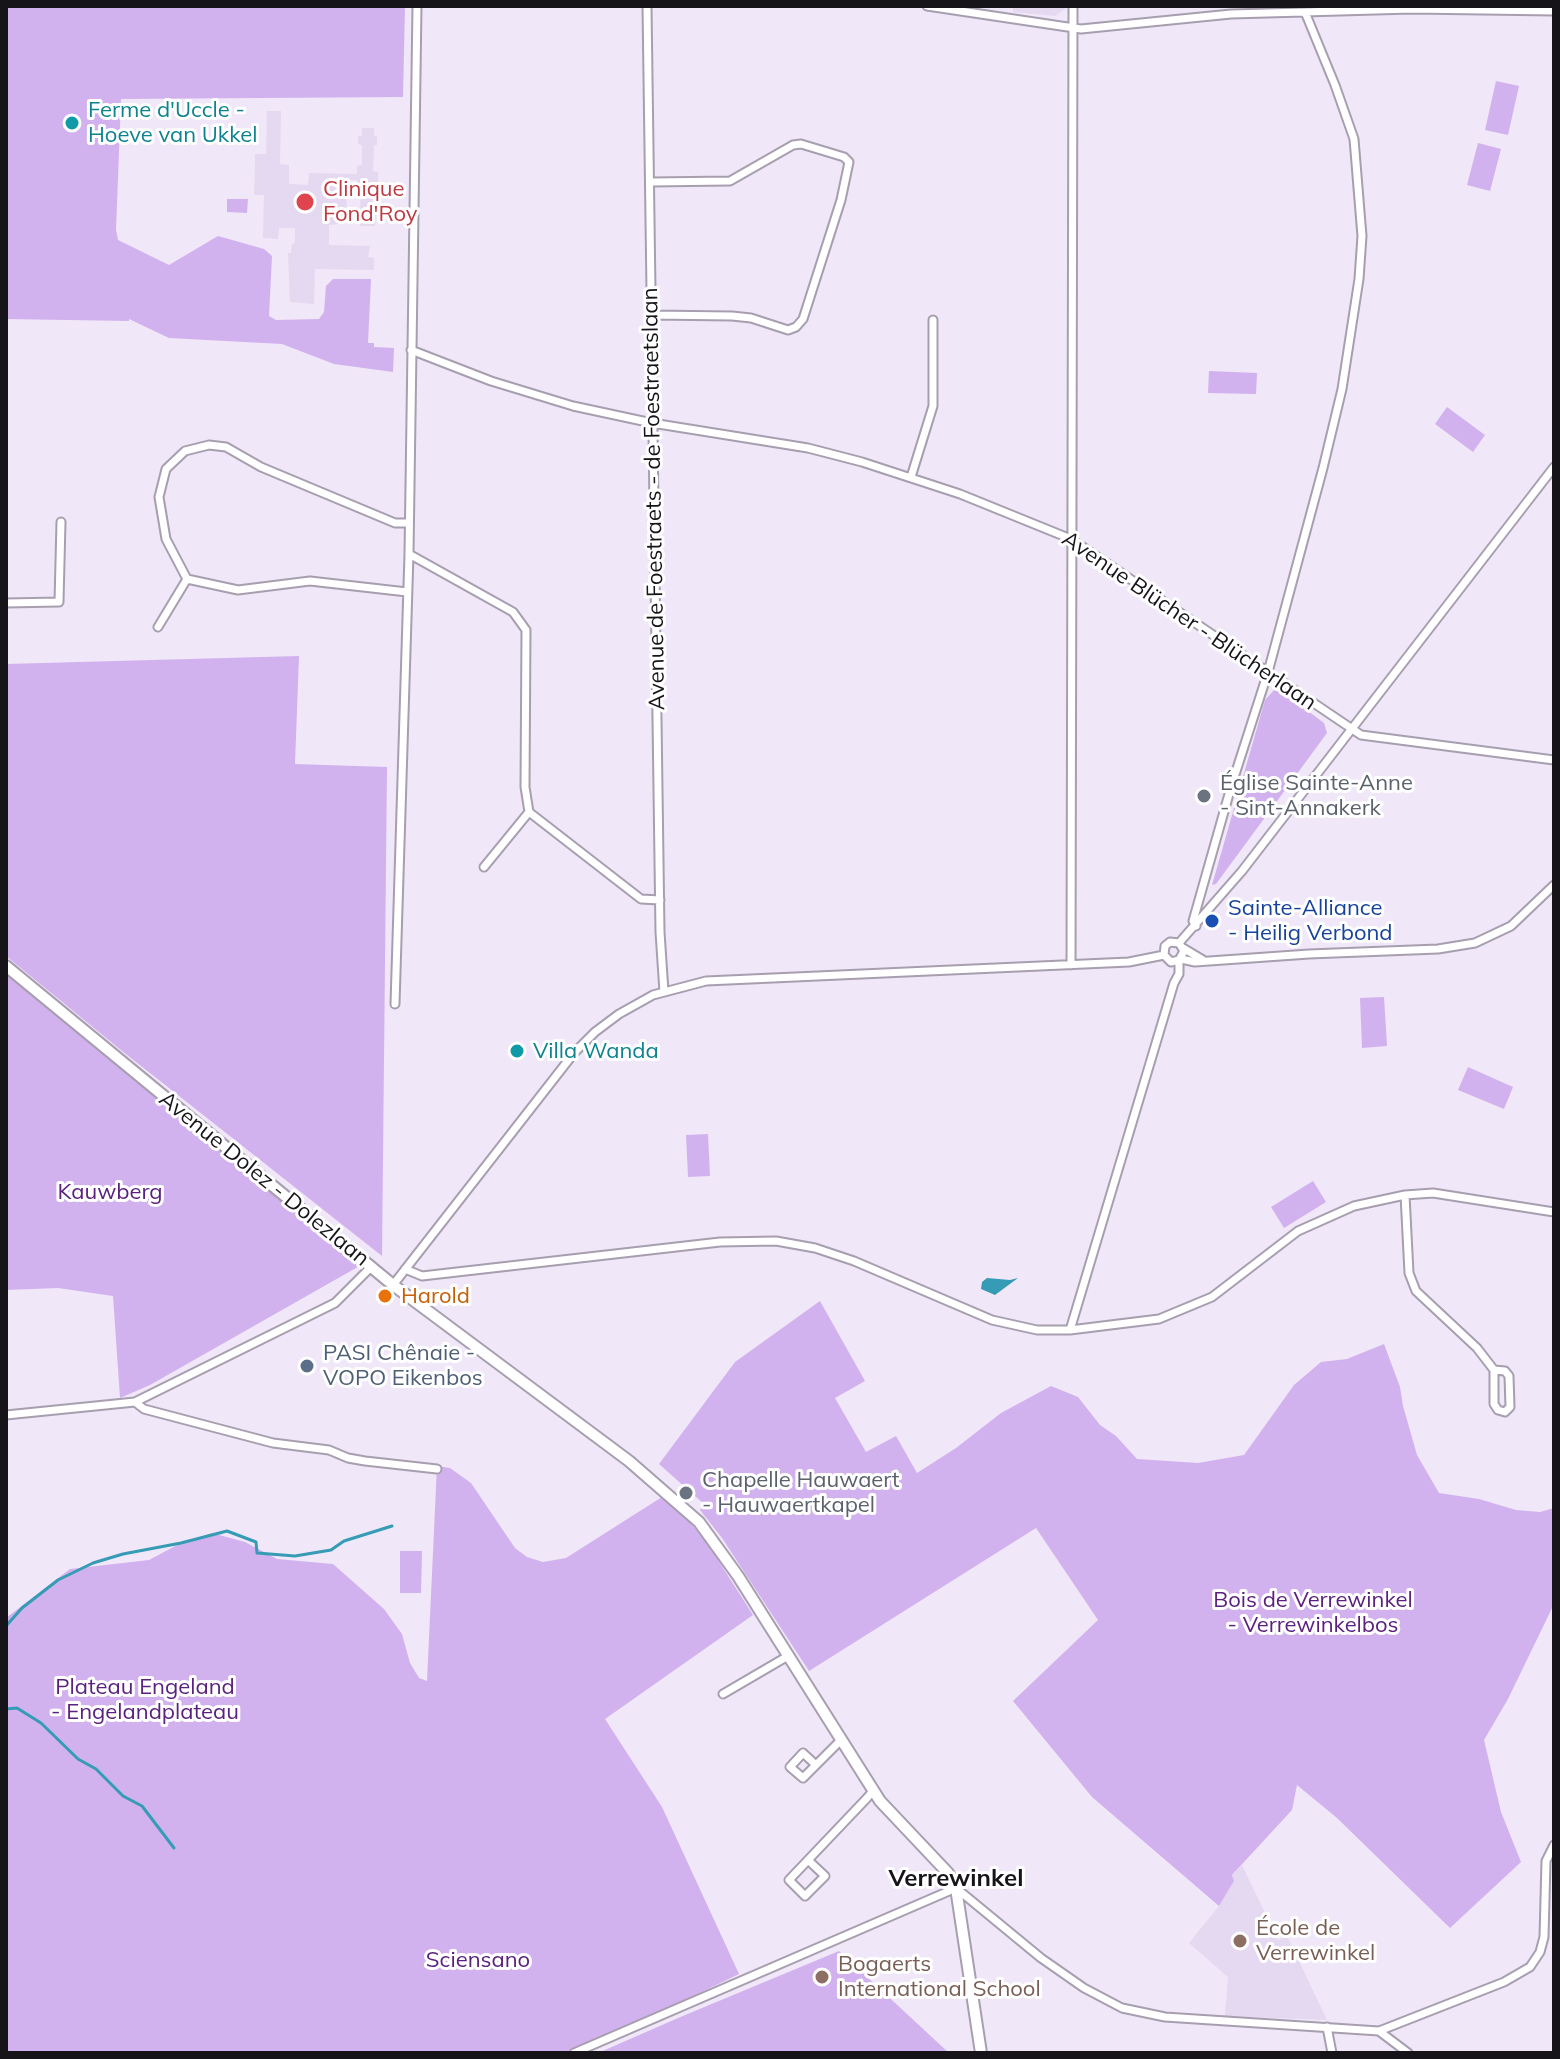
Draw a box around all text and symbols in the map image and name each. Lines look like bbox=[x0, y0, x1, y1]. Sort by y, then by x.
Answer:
place label: Ferme d'Uccle - Hoeve van Ukkel bbox=[88, 97, 257, 148]
marker: Ferme d'Uccle - Hoeve van Ukkel bbox=[63, 114, 81, 132]
place label: Clinique Fond'Roy bbox=[323, 176, 418, 228]
marker: Clinique Fond'Roy bbox=[294, 191, 316, 213]
street label: Avenue de Foestraets - de Foestraetslaan bbox=[637, 287, 671, 711]
street label: Avenue Blücher - Blücherlaan bbox=[1057, 526, 1321, 716]
place label: Église Sainte-Anne - Sint-Annakerk bbox=[1220, 770, 1413, 822]
marker: Église Sainte-Anne - Sint-Annakerk bbox=[1195, 787, 1213, 805]
place label: Sainte-Alliance - Heilig Verbond bbox=[1228, 895, 1393, 946]
marker: Sainte-Alliance - Heilig Verbond bbox=[1203, 912, 1221, 930]
place label: Villa Wanda bbox=[533, 1038, 659, 1064]
marker: Villa Wanda bbox=[508, 1042, 526, 1060]
street label: Avenue Dolez - Dolezlaan bbox=[154, 1086, 374, 1272]
park label: Kauwberg bbox=[57, 1179, 163, 1205]
place label: Harold bbox=[401, 1283, 470, 1309]
marker: Harold bbox=[376, 1287, 394, 1305]
place label: PASI Chênaie - VOPO Eikenbos bbox=[323, 1340, 483, 1392]
marker: PASI Chênaie - VOPO Eikenbos bbox=[298, 1357, 316, 1375]
place label: Chapelle Hauwaert - Hauwaertkapel bbox=[702, 1467, 900, 1518]
marker: Chapelle Hauwaert - Hauwaertkapel bbox=[677, 1484, 695, 1502]
park label: Bois de Verrewinkel - Verrewinkelbos bbox=[1213, 1587, 1413, 1638]
park label: Plateau Engeland - Engelandplateau bbox=[51, 1674, 239, 1726]
district label: Verrewinkel bbox=[889, 1865, 1023, 1893]
place label: École de Verrewinkel bbox=[1256, 1915, 1375, 1966]
marker: École de Verrewinkel bbox=[1231, 1932, 1249, 1950]
park label: Sciensano bbox=[426, 1947, 530, 1973]
place label: Bogaerts International School bbox=[838, 1951, 1041, 2002]
marker: Bogaerts International School bbox=[813, 1968, 831, 1986]

